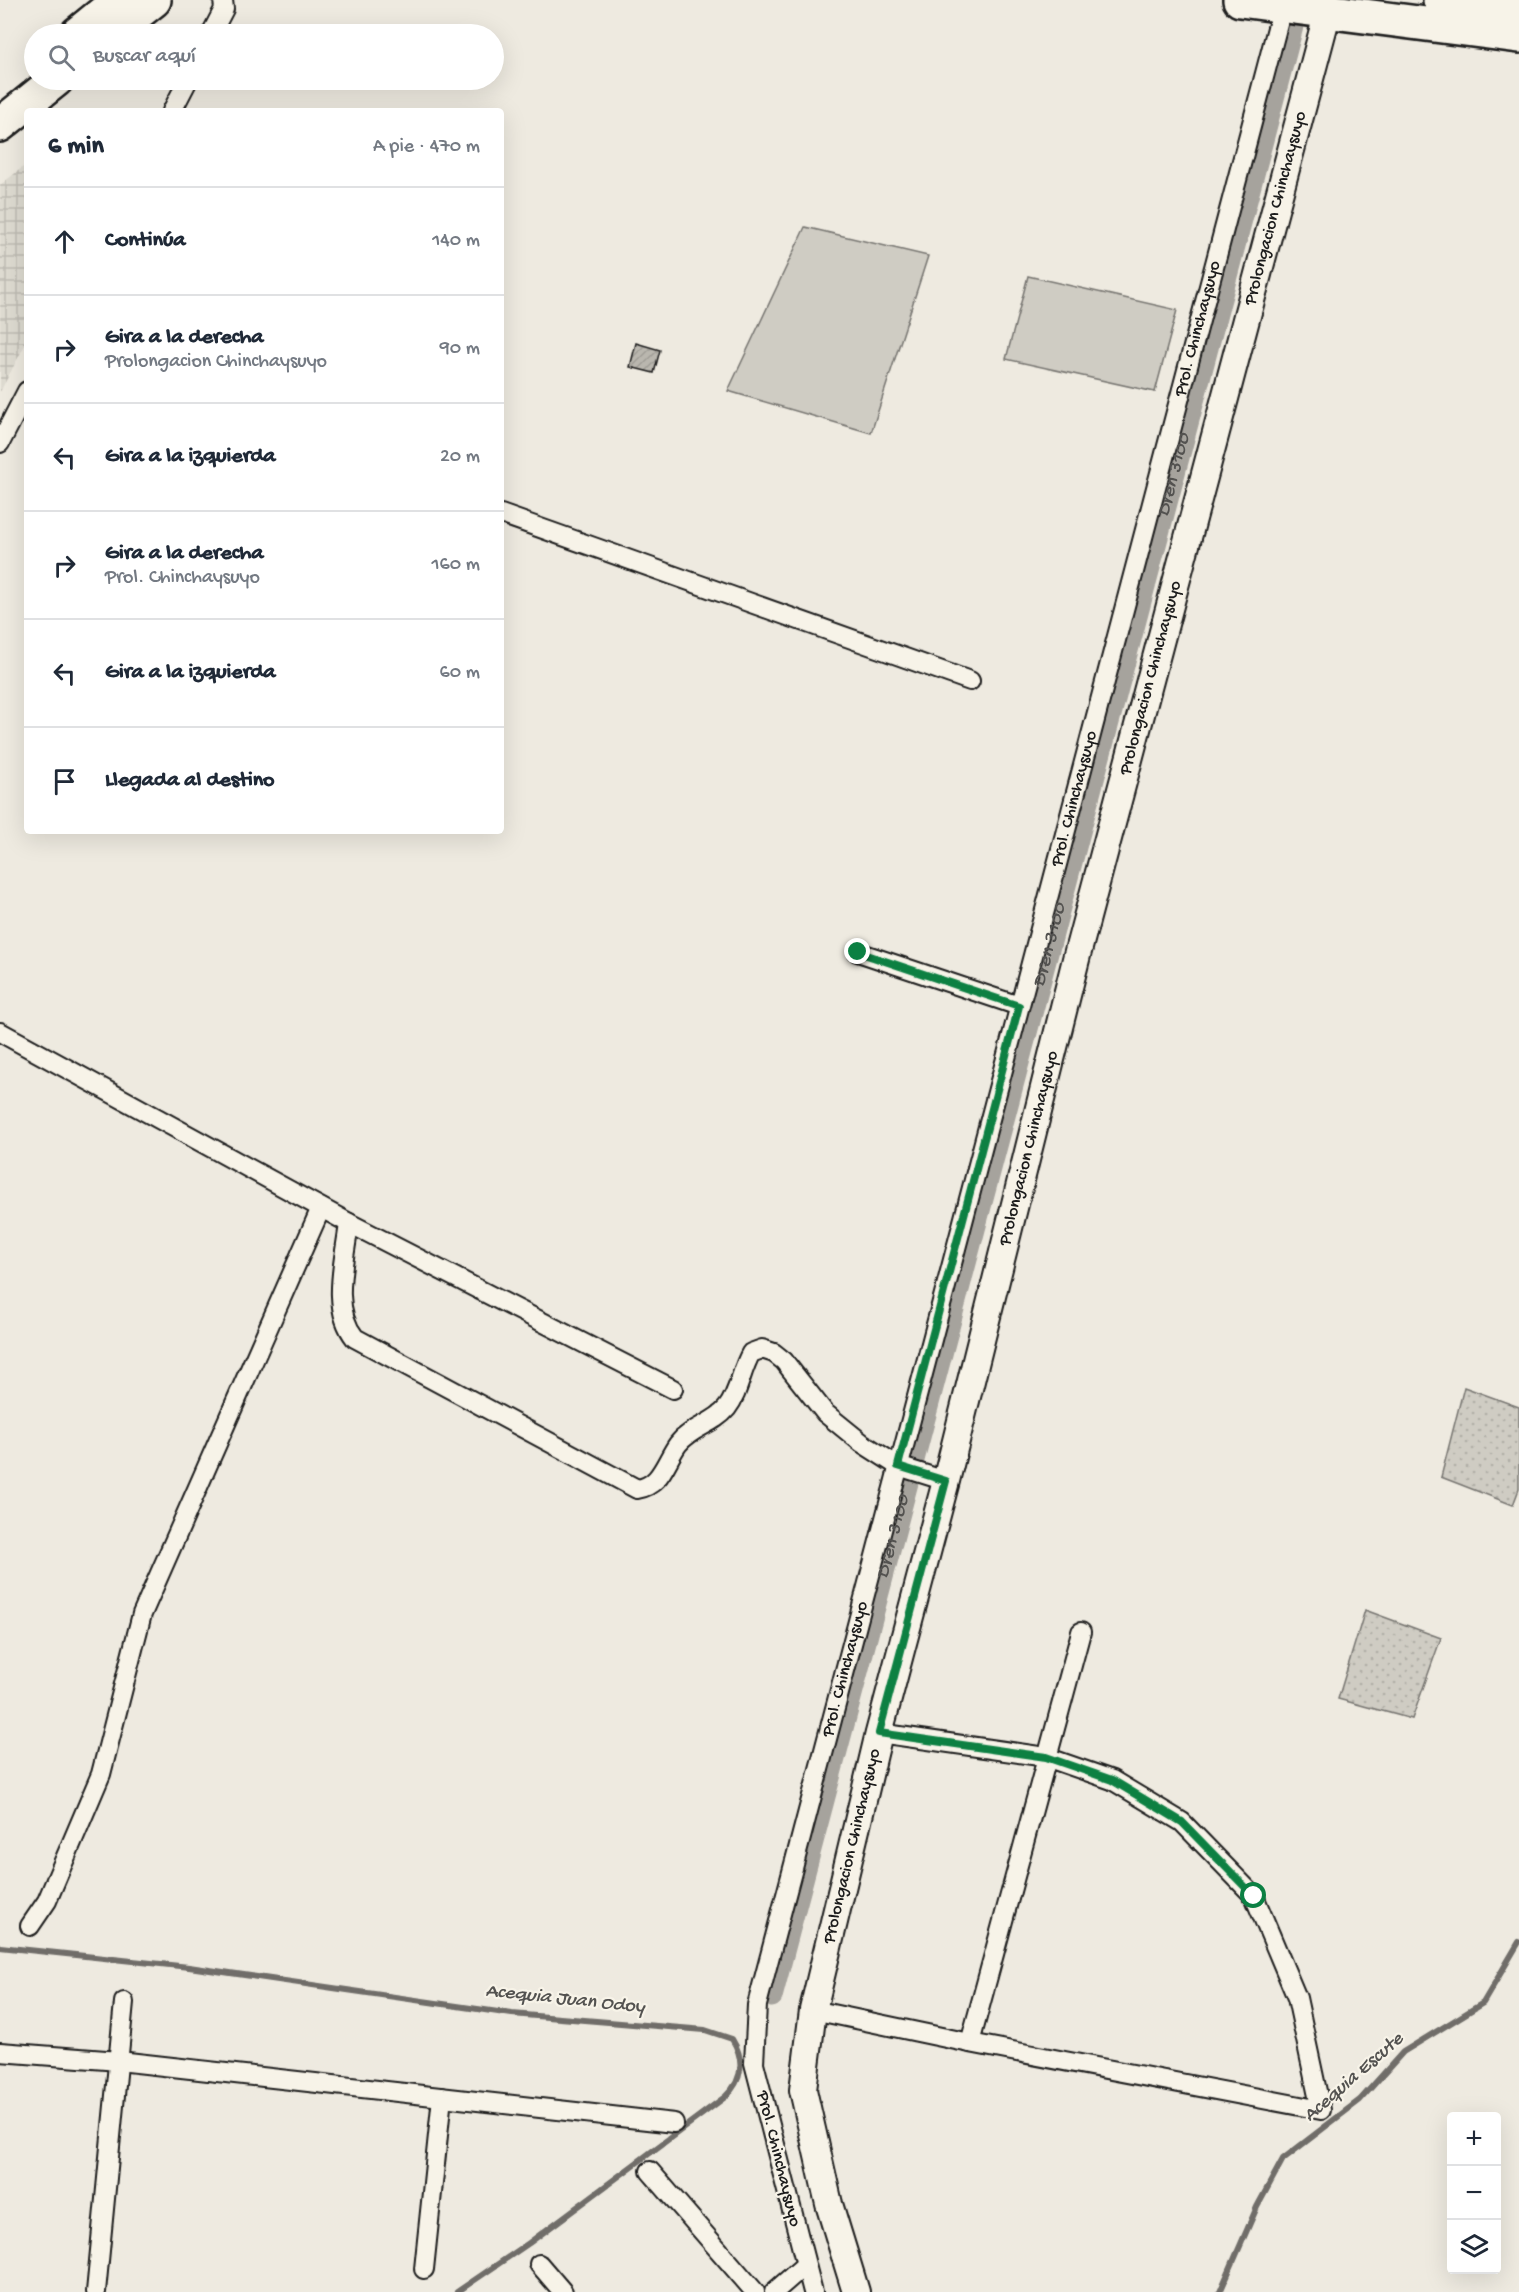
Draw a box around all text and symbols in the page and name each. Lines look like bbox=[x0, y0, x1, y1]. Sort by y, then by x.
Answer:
search box bbox=[24, 24, 504, 90]
icon: search bbox=[45, 41, 78, 74]
text: Buscar aquí bbox=[93, 44, 196, 70]
street label: Prolongacion Chinchaysuyo bbox=[1240, 109, 1311, 308]
text: 6 min bbox=[48, 132, 104, 163]
text: A pie · 470 m bbox=[373, 136, 480, 159]
icon: ahead bbox=[48, 225, 81, 258]
text: Continúa bbox=[105, 228, 186, 254]
text: 140 m bbox=[432, 230, 480, 253]
street label: Prol. Chinchaysuyo bbox=[1170, 258, 1226, 400]
text: Gira a la derecha bbox=[105, 325, 263, 351]
icon: right bbox=[48, 333, 81, 366]
text: 90 m bbox=[440, 338, 480, 361]
text: Prolongacion Chinchaysuyo bbox=[105, 351, 327, 374]
water label: Dren 3100 bbox=[1152, 429, 1197, 520]
icon: left bbox=[48, 441, 81, 474]
text: Gira a la izquierda bbox=[105, 444, 276, 470]
text: 20 m bbox=[440, 446, 480, 469]
text: Gira a la derecha bbox=[105, 541, 263, 567]
icon: right bbox=[48, 549, 81, 582]
text: 160 m bbox=[431, 554, 480, 577]
text: Prol. Chinchaysuyo bbox=[105, 567, 260, 590]
street label: Prolongacion Chinchaysuyo bbox=[1115, 579, 1187, 778]
icon: left bbox=[48, 657, 81, 690]
text: Gira a la izquierda bbox=[105, 660, 276, 686]
text: 60 m bbox=[440, 662, 480, 685]
street label: Prol. Chinchaysuyo bbox=[1046, 729, 1102, 870]
icon: arrive bbox=[48, 765, 81, 798]
text: Llegada al destino bbox=[105, 768, 275, 794]
water label: Dren 3100 bbox=[1028, 899, 1073, 990]
route end bbox=[844, 938, 870, 964]
street label: Prolongacion Chinchaysuyo bbox=[994, 1049, 1063, 1249]
water label: Dren 3100 bbox=[872, 1491, 916, 1581]
street label: Prol. Chinchaysuyo bbox=[817, 1599, 873, 1740]
street label: Prolongacion Chinchaysuyo bbox=[818, 1747, 885, 1947]
route start bbox=[1240, 1882, 1266, 1908]
water label: Acequia Juan Odoy bbox=[484, 1980, 647, 2020]
water label: Acequia Escute bbox=[1299, 2028, 1409, 2128]
street label: Prol. Chinchaysuyo bbox=[751, 2088, 805, 2229]
map controls bbox=[1447, 2112, 1501, 2274]
button: + bbox=[1447, 2112, 1501, 2166]
button: − bbox=[1447, 2166, 1501, 2220]
button: layers bbox=[1447, 2220, 1501, 2274]

